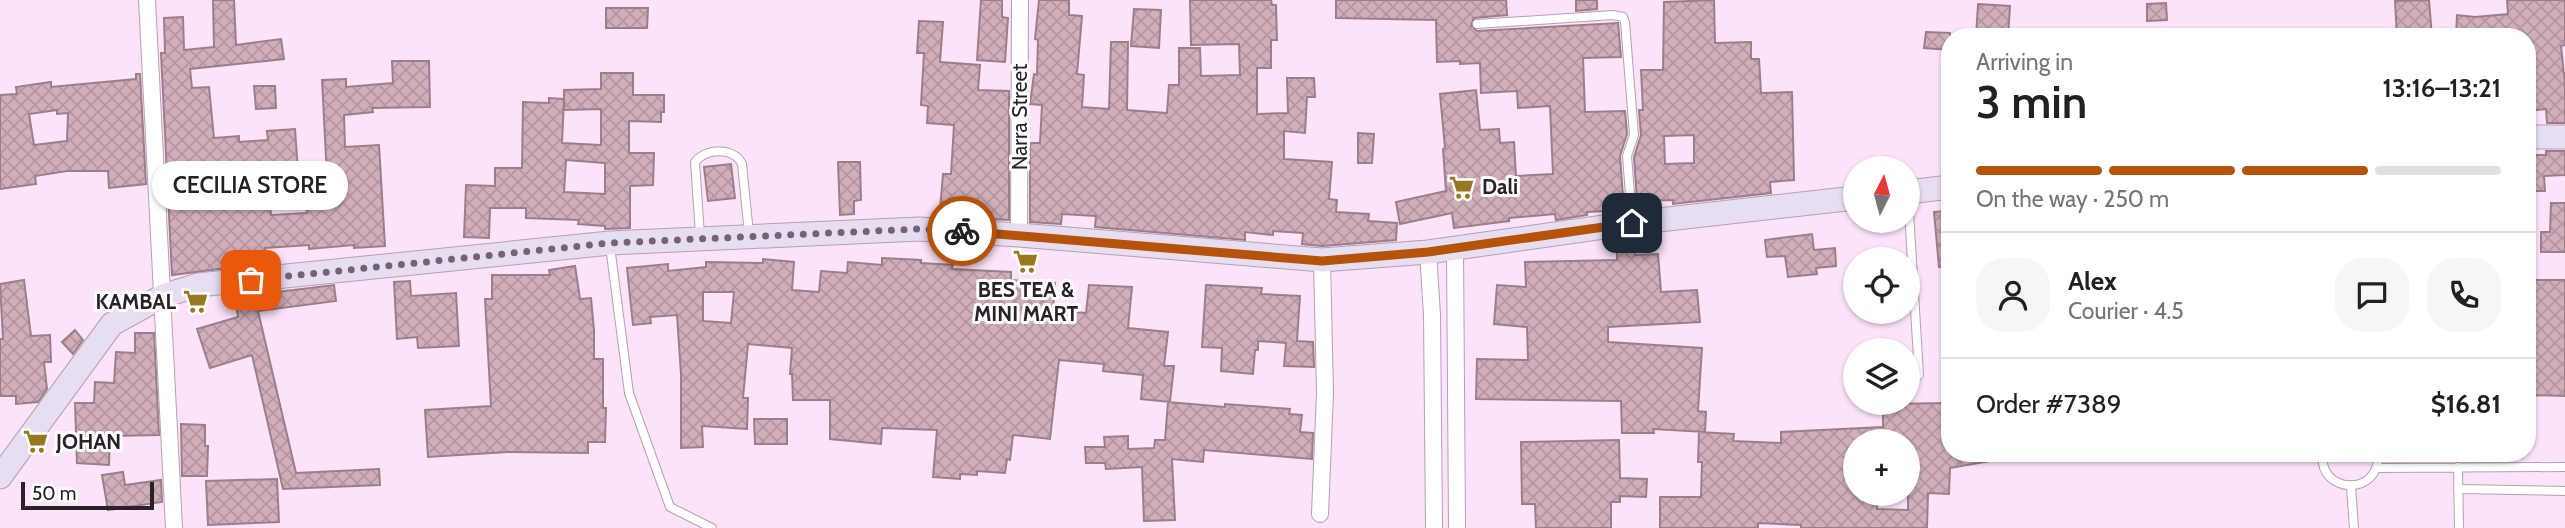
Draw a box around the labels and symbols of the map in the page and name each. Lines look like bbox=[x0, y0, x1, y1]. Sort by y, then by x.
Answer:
street label: Narra Street bbox=[1007, 64, 1032, 170]
north arrow bbox=[1843, 156, 1920, 233]
callout: CECILIA STORE bbox=[153, 161, 349, 210]
supermarket icon: Dali bbox=[1448, 173, 1476, 201]
place label: Dali bbox=[1482, 174, 1518, 199]
pin bbox=[1602, 193, 1662, 253]
courier bbox=[927, 196, 997, 266]
supermarket icon: BES TEA & MINI MART bbox=[1012, 247, 1040, 275]
pin bbox=[221, 250, 281, 310]
place label: BES TEA & MINI MART bbox=[974, 277, 1078, 326]
supermarket icon: KAMBAL bbox=[182, 288, 210, 316]
place label: KAMBAL bbox=[96, 289, 176, 314]
supermarket icon: JOHAN bbox=[22, 428, 50, 456]
place label: JOHAN bbox=[55, 429, 121, 454]
scale bar bbox=[21, 479, 154, 511]

